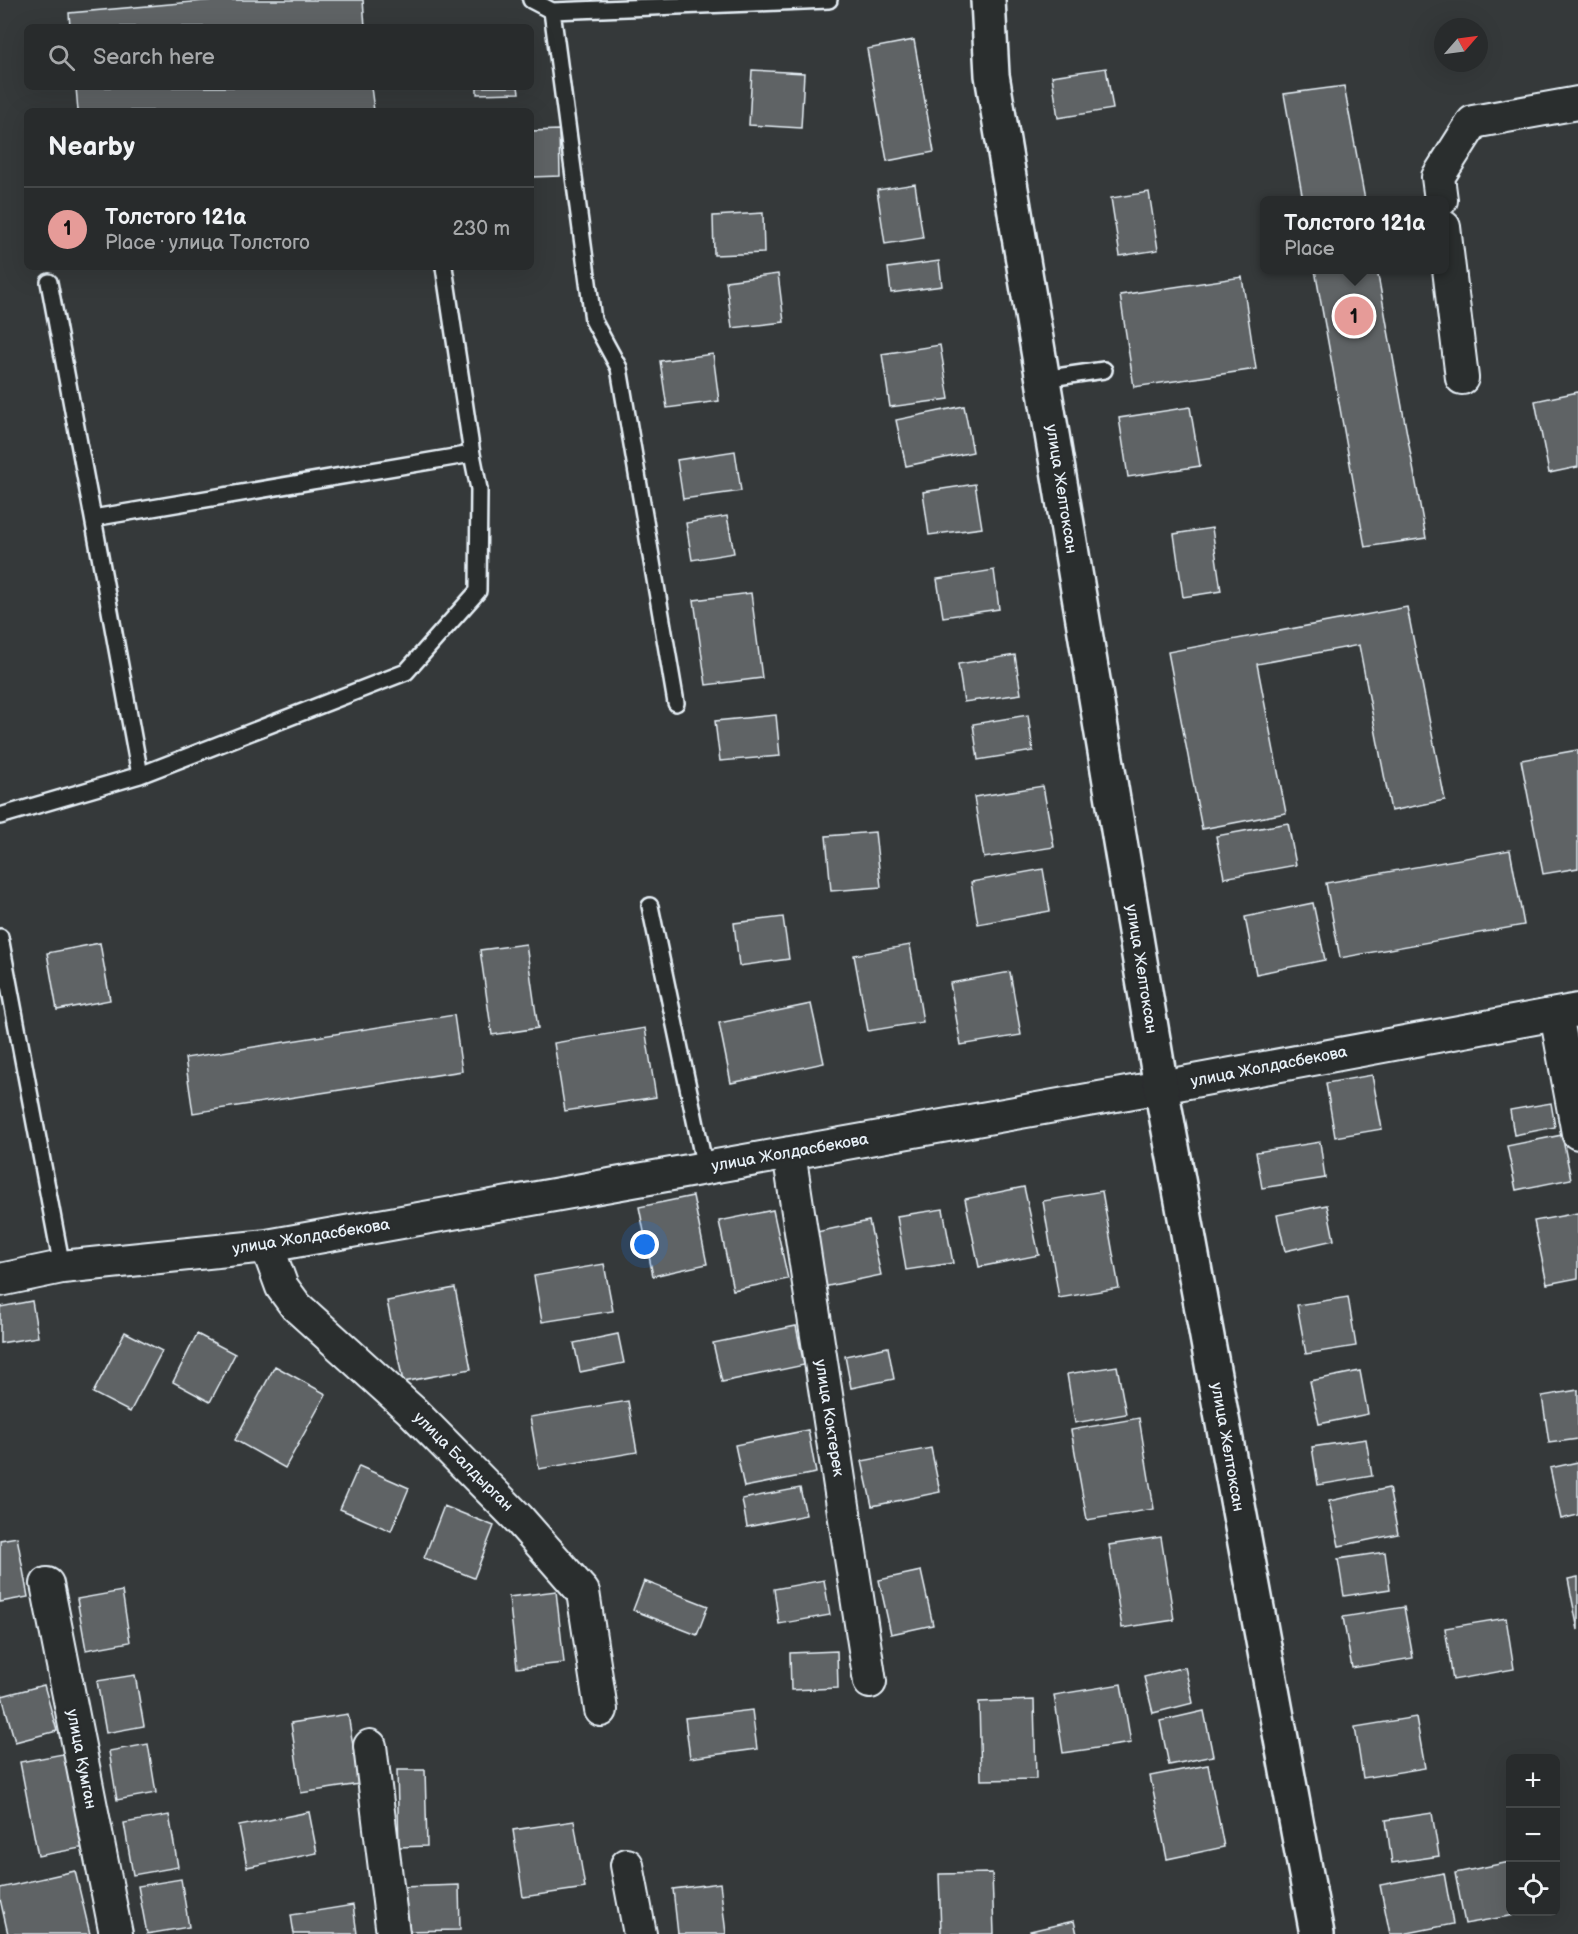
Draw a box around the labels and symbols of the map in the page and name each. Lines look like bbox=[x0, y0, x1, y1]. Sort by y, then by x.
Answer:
north arrow bbox=[1434, 18, 1488, 72]
pin: 1 bbox=[1334, 294, 1374, 338]
street label: улица Желтоксан bbox=[1041, 423, 1081, 555]
street label: улица Желтоксан bbox=[1121, 903, 1161, 1035]
street label: улица Жолдасбекова bbox=[1189, 1042, 1349, 1091]
street label: улица Жолдасбекова bbox=[710, 1130, 870, 1176]
street label: улица Жолдасбекова bbox=[231, 1215, 392, 1259]
your location bbox=[630, 1230, 659, 1259]
street label: улица Коктерек bbox=[810, 1358, 848, 1479]
street label: улица Желтоксан bbox=[1206, 1381, 1248, 1513]
street label: улица Балдырган bbox=[409, 1408, 517, 1516]
street label: улица Кумган bbox=[62, 1708, 100, 1810]

